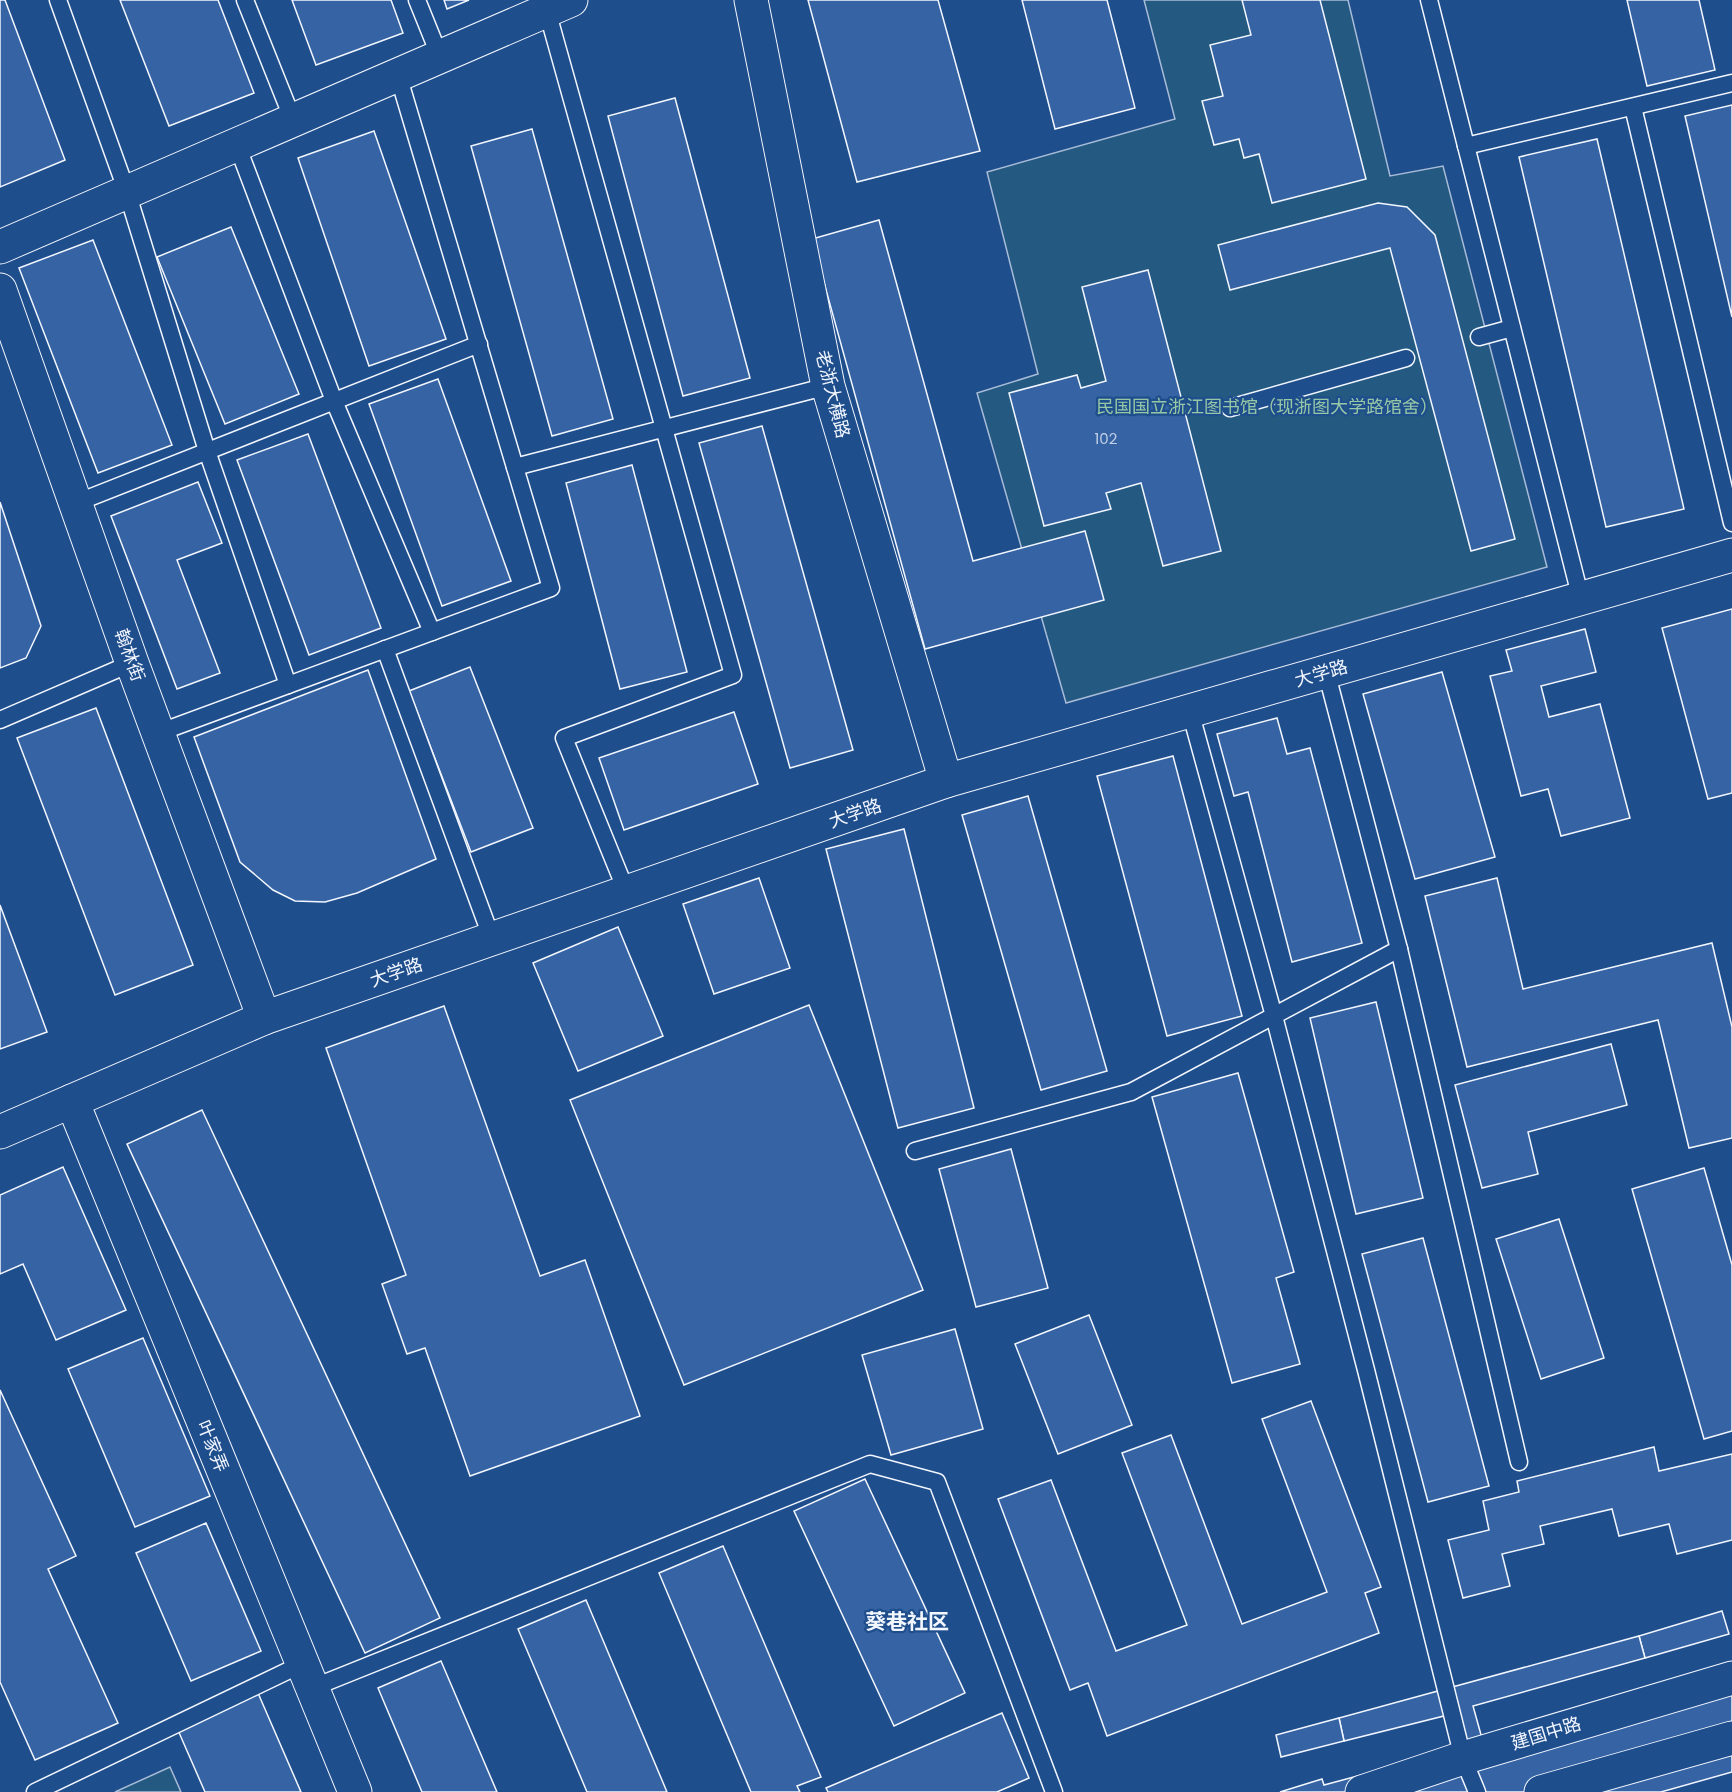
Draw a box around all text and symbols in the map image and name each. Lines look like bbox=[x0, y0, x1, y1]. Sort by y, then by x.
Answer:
street label: 老浙大横路 bbox=[810, 347, 856, 441]
park label: 民国国立浙江图书馆（现浙图大学路馆舍） bbox=[1096, 394, 1438, 419]
house number: 102 bbox=[1095, 428, 1117, 449]
street label: 翰林街 bbox=[109, 625, 151, 685]
street label: 大学路 bbox=[1292, 654, 1350, 692]
street label: 大学路 bbox=[825, 792, 885, 834]
street label: 大学路 bbox=[366, 951, 426, 993]
street label: 叶家弄 bbox=[191, 1416, 235, 1476]
district label: 葵巷社区 bbox=[865, 1607, 949, 1636]
street label: 建国中路 bbox=[1508, 1711, 1584, 1755]

